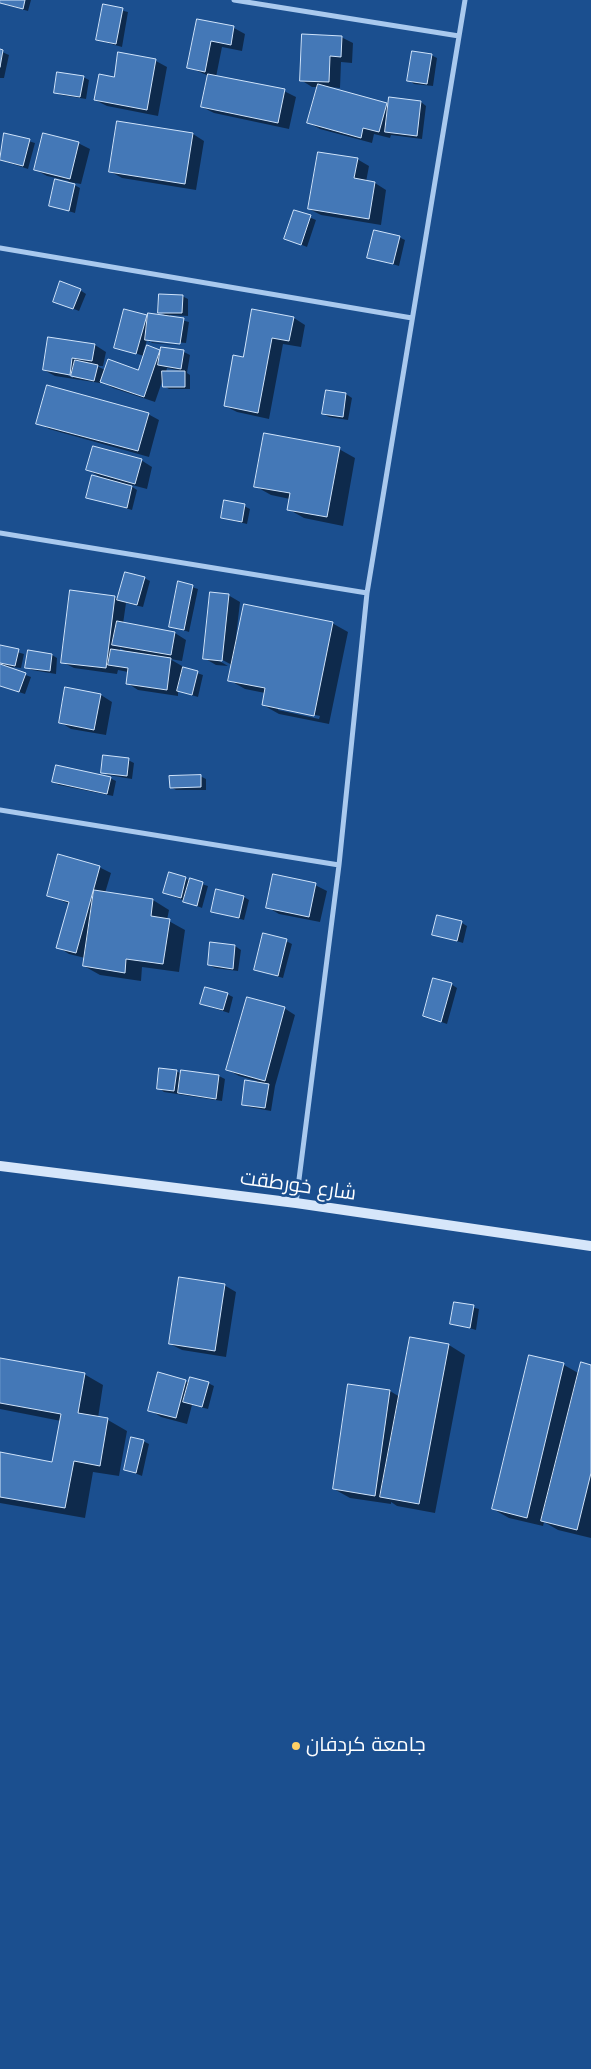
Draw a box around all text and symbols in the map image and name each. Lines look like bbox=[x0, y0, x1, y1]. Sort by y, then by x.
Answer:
street label: شارع خورطقت bbox=[239, 1167, 357, 1207]
place label: جامعة كردفان bbox=[306, 1734, 426, 1758]
marker: جامعة كردفان bbox=[290, 1740, 302, 1752]

